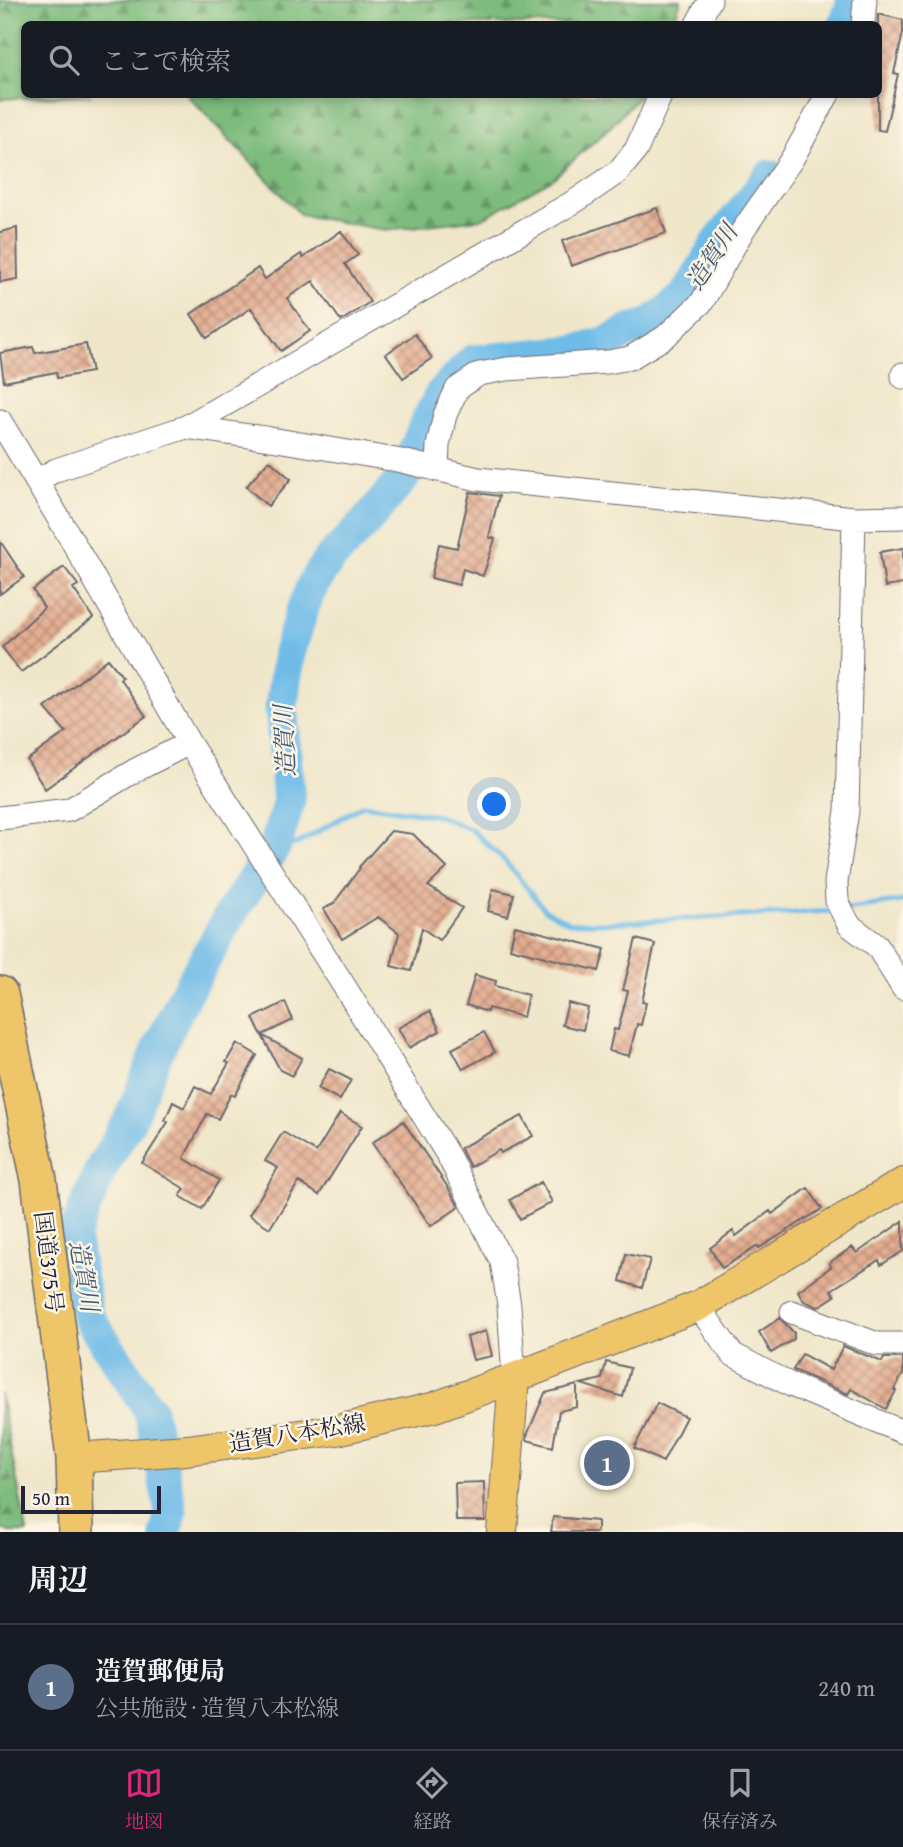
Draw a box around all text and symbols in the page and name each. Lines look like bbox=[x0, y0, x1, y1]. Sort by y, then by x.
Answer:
search box bbox=[21, 21, 882, 98]
icon: search bbox=[45, 41, 83, 79]
text: ここで検索 bbox=[101, 41, 231, 80]
water label: 造賀川 bbox=[677, 214, 747, 296]
water label: 造賀川 bbox=[265, 701, 304, 778]
your location bbox=[477, 787, 511, 821]
street label: 国道375号 bbox=[27, 1209, 72, 1315]
water label: 造賀川 bbox=[61, 1237, 108, 1317]
street label: 造賀八本松線 bbox=[226, 1405, 368, 1460]
pin: 1 bbox=[584, 1437, 630, 1489]
scale bar bbox=[21, 1483, 161, 1515]
text: 50 m bbox=[32, 1484, 70, 1512]
text: 周辺 bbox=[28, 1557, 88, 1601]
text: 造賀郵便局 bbox=[95, 1651, 225, 1690]
text: 1 bbox=[45, 1671, 57, 1704]
text: 240 m bbox=[818, 1671, 875, 1704]
text: 公共施設 · 造賀八本松線 bbox=[95, 1691, 339, 1724]
tab: 地図 bbox=[125, 1764, 163, 1835]
tab: 経路 bbox=[413, 1764, 452, 1835]
tab: 保存済み bbox=[702, 1764, 778, 1835]

